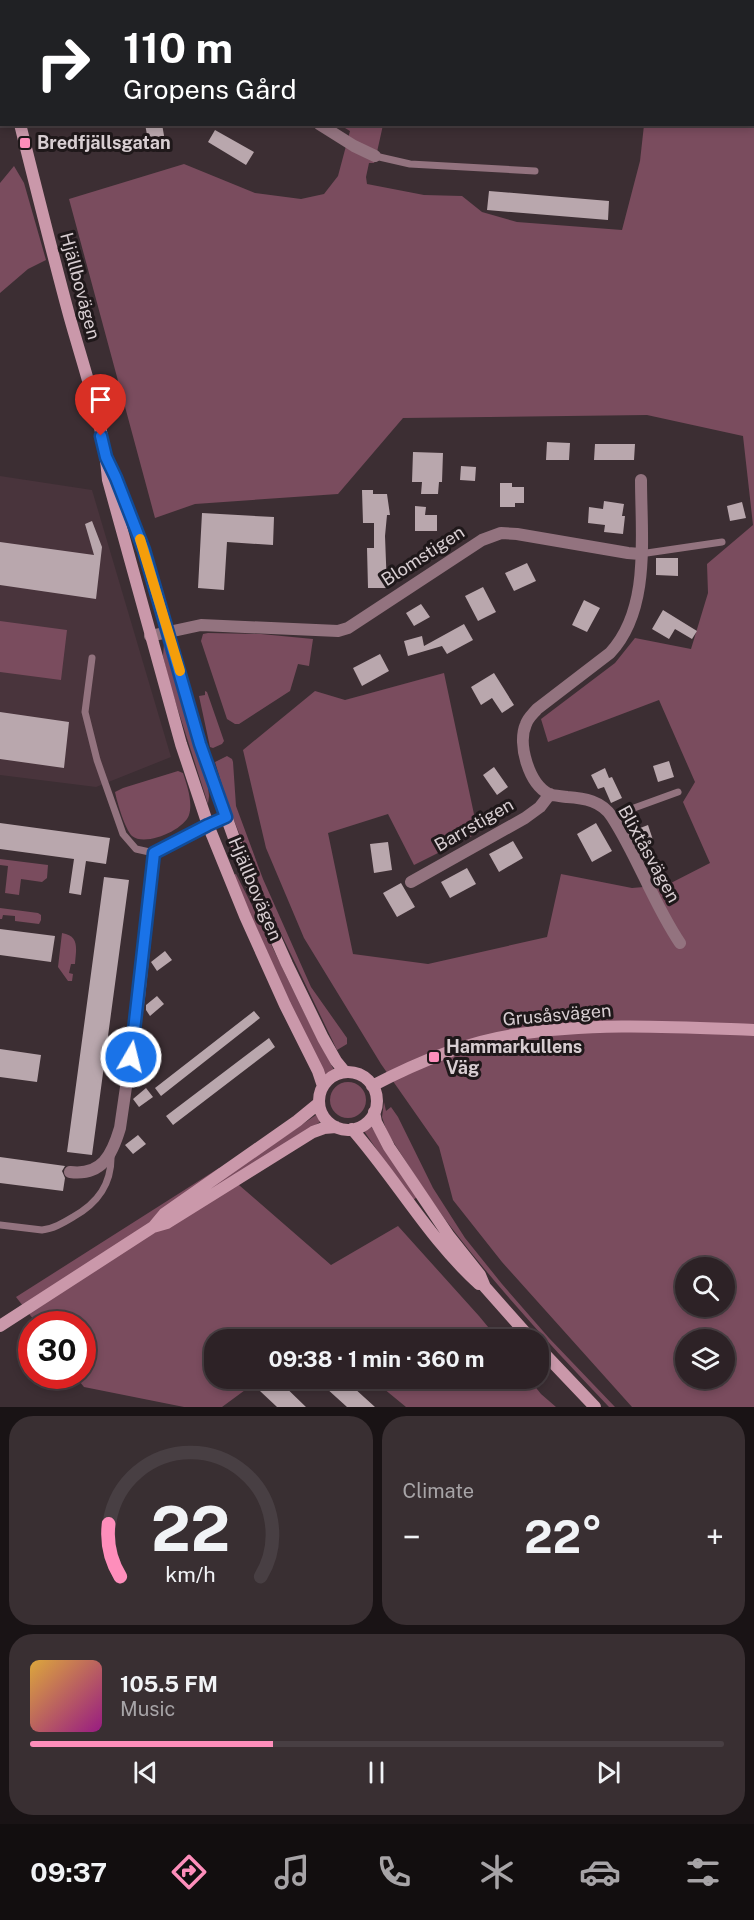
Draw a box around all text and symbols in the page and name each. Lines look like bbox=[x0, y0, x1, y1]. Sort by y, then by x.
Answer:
text: 110 m bbox=[123, 23, 233, 72]
icon: right bbox=[24, 24, 102, 102]
text: Gropens Gård bbox=[123, 73, 297, 105]
place label: Bredfjällsgatan bbox=[37, 132, 171, 153]
marker: Bredfjällsgatan bbox=[18, 136, 32, 150]
street label: Hjällbovägen bbox=[56, 230, 105, 342]
pin bbox=[75, 374, 126, 436]
icon: arrive bbox=[84, 383, 117, 416]
street label: Blomstigen bbox=[377, 521, 468, 590]
street label: Barrstigen bbox=[430, 794, 517, 856]
street label: Blixtåsvägen bbox=[614, 802, 685, 906]
street label: Hjällbovägen bbox=[224, 834, 287, 944]
street label: Grusåsvägen bbox=[502, 999, 612, 1030]
position arrow bbox=[99, 1025, 163, 1089]
place label: Hammarkullens Väg bbox=[446, 1036, 582, 1078]
marker: Hammarkullens Väg bbox=[427, 1050, 441, 1064]
map controls bbox=[675, 1257, 735, 1389]
button: search bbox=[675, 1257, 735, 1317]
speed limit sign: 30 bbox=[18, 1311, 96, 1389]
button: layers bbox=[675, 1329, 735, 1389]
text: 09:38 · 1 min · 360 m bbox=[269, 1346, 484, 1372]
text: Climate bbox=[403, 1479, 474, 1503]
text: 22 bbox=[151, 1492, 230, 1565]
text: 22° bbox=[524, 1510, 602, 1563]
text: − bbox=[403, 1518, 421, 1556]
text: + bbox=[706, 1518, 724, 1556]
text: km/h bbox=[166, 1563, 216, 1588]
text: 105.5 FM bbox=[120, 1671, 218, 1697]
text: Music bbox=[120, 1697, 175, 1721]
icon: previous bbox=[129, 1756, 162, 1789]
icon: pause bbox=[360, 1756, 393, 1789]
icon: next bbox=[592, 1756, 625, 1789]
icon: directions bbox=[168, 1851, 210, 1893]
icon: music bbox=[271, 1851, 313, 1893]
icon: phone bbox=[373, 1851, 415, 1893]
icon: climate bbox=[476, 1851, 518, 1893]
icon: car bbox=[579, 1851, 621, 1893]
icon: filters bbox=[682, 1851, 724, 1893]
text: 09:37 bbox=[30, 1856, 107, 1888]

